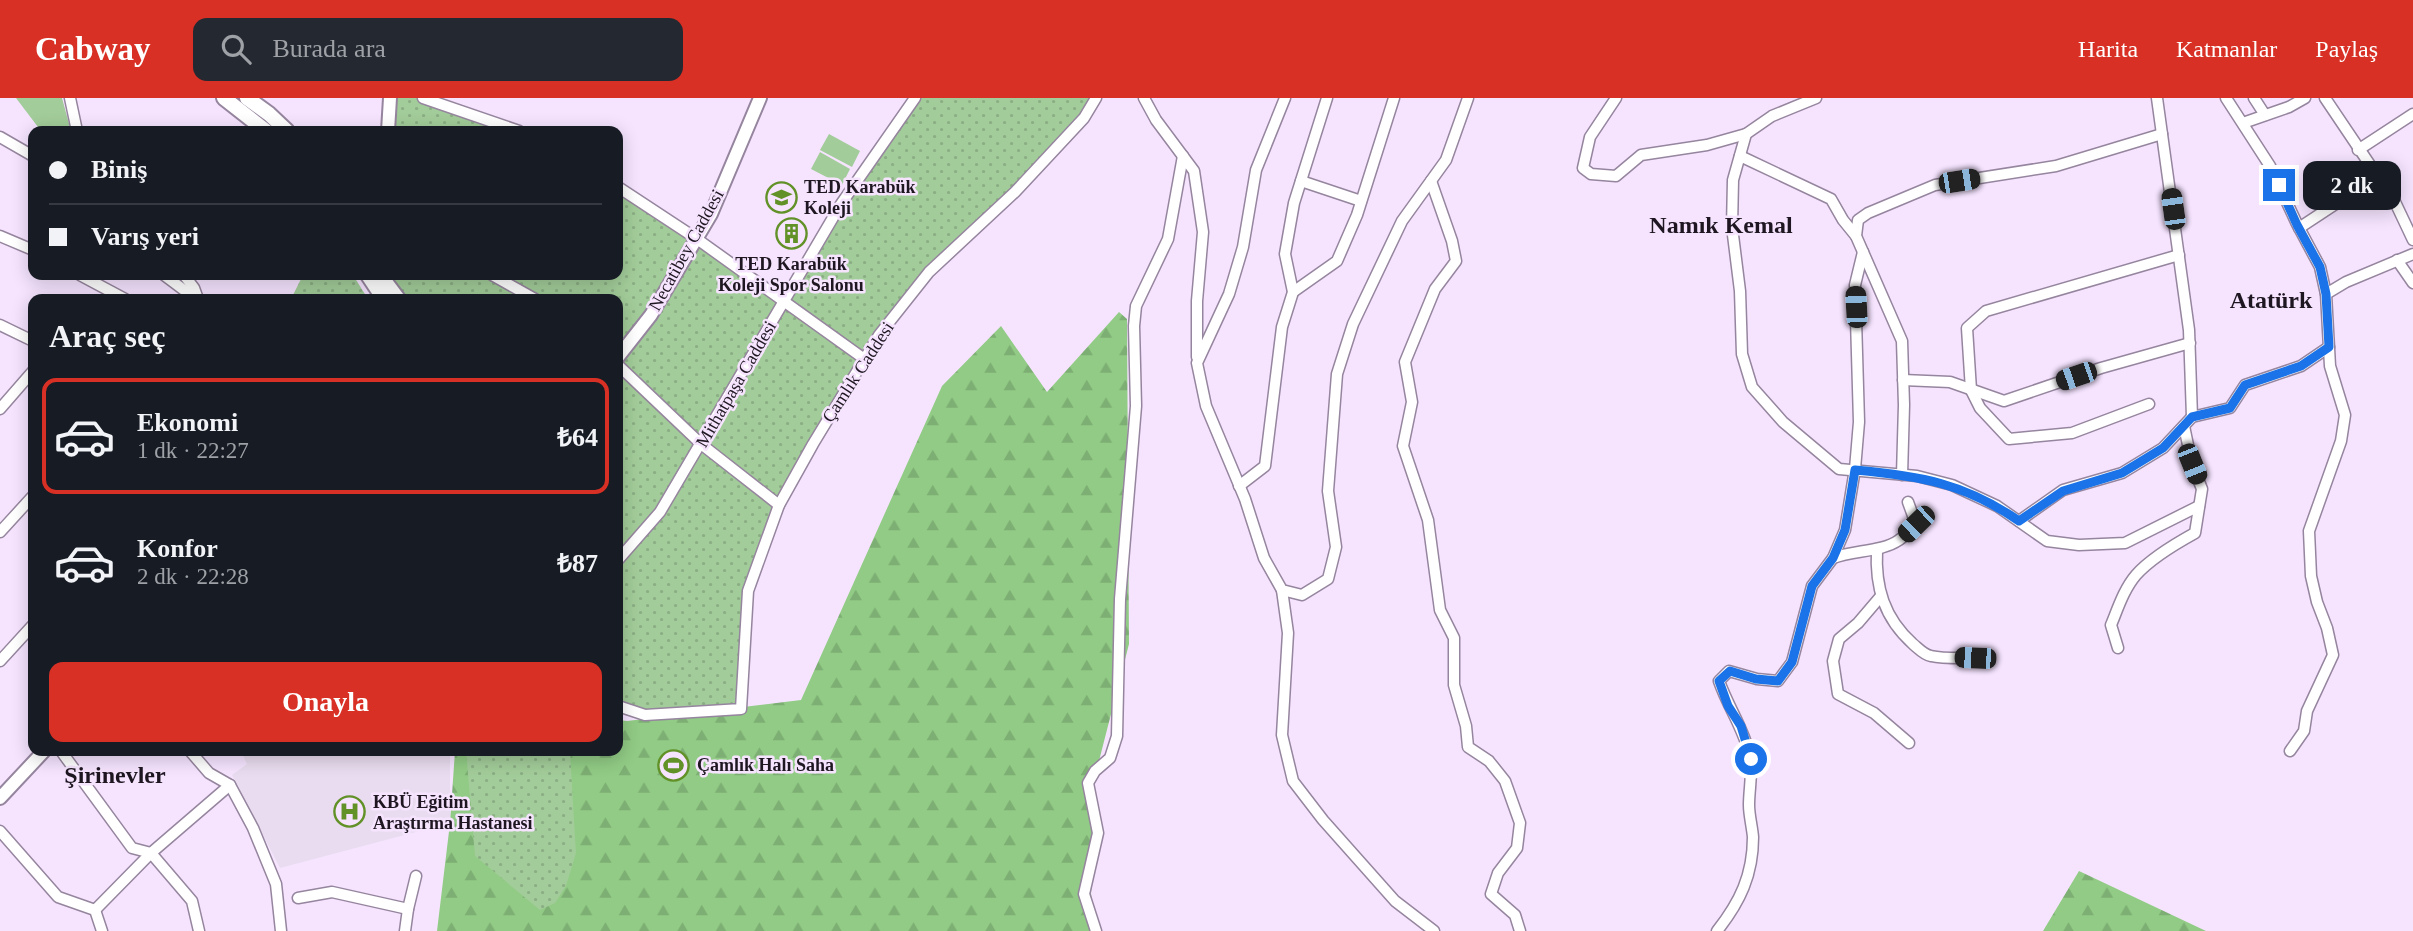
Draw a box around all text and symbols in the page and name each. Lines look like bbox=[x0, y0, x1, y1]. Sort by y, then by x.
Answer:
search box bbox=[193, 18, 683, 81]
icon: search bbox=[217, 30, 255, 68]
text: Cabway bbox=[35, 31, 151, 67]
text: Burada ara bbox=[273, 34, 386, 63]
text: Harita bbox=[2078, 36, 2138, 62]
text: Katmanlar bbox=[2176, 36, 2277, 62]
text: Paylaş bbox=[2315, 36, 2378, 62]
text: Biniş bbox=[91, 155, 147, 184]
callout: 2 dk bbox=[2304, 160, 2402, 210]
car bbox=[1937, 167, 1982, 195]
route end bbox=[2263, 169, 2295, 201]
text: 2 dk bbox=[2331, 173, 2373, 198]
place label: TED Karabük Koleji bbox=[804, 177, 916, 218]
school or university icon: TED Karabük Koleji bbox=[764, 180, 798, 214]
street label: Necatibey Caddesi bbox=[644, 186, 728, 314]
car bbox=[2160, 187, 2187, 231]
district label: Namık Kemal bbox=[1649, 212, 1793, 238]
building icon: TED Karabük Koleji Spor Salonu bbox=[774, 217, 808, 251]
text: Varış yeri bbox=[91, 222, 199, 251]
place label: TED Karabük Koleji Spor Salonu bbox=[718, 254, 864, 295]
car bbox=[1845, 285, 1868, 329]
district label: Atatürk bbox=[2230, 287, 2313, 313]
street label: Mithatpaşa Caddesi bbox=[692, 317, 780, 451]
text: Araç seç bbox=[49, 318, 165, 354]
street label: Çamlık Caddesi bbox=[818, 318, 898, 426]
car bbox=[2053, 359, 2100, 393]
icon: car bbox=[53, 405, 116, 468]
text: Ekonomi bbox=[137, 408, 238, 437]
text: ₺64 bbox=[557, 423, 598, 452]
text: 1 dk · 22:27 bbox=[137, 438, 249, 463]
car bbox=[2175, 441, 2210, 487]
car bbox=[1894, 502, 1939, 546]
icon: car bbox=[53, 531, 116, 594]
text: Konfor bbox=[137, 534, 218, 563]
text: ₺87 bbox=[557, 549, 598, 578]
text: 2 dk · 22:28 bbox=[137, 564, 249, 589]
car bbox=[1954, 647, 1997, 669]
button: Onayla bbox=[49, 662, 602, 742]
route start bbox=[1735, 743, 1767, 775]
sports icon: Çamlık Halı Saha bbox=[657, 748, 691, 782]
place label: Çamlık Halı Saha bbox=[697, 755, 834, 775]
district label: Şirinevler bbox=[64, 762, 166, 788]
place label: KBÜ Eğitim Araştırma Hastanesi bbox=[373, 792, 532, 833]
hospital icon: KBÜ Eğitim Araştırma Hastanesi bbox=[333, 795, 367, 829]

